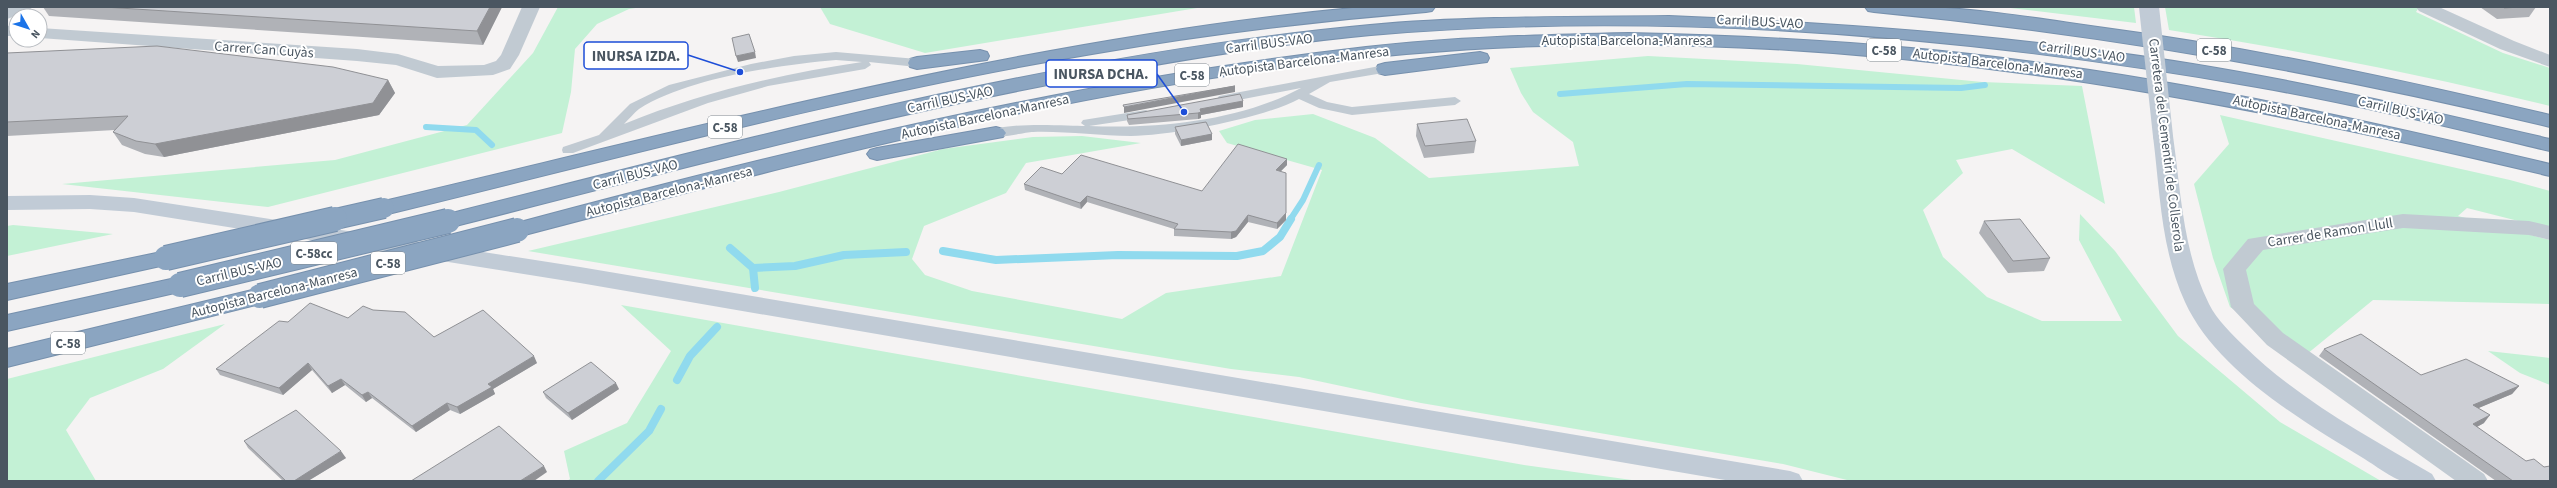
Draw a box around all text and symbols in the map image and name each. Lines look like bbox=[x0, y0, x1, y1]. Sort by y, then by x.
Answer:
north arrow bbox=[8, 8, 48, 48]
street label: Carril BUS-VAO bbox=[1716, 10, 1804, 34]
text: N bbox=[27, 26, 44, 42]
street label: Carril BUS-VAO bbox=[1225, 29, 1314, 59]
street label: Autopista Barcelona-Manresa bbox=[1541, 31, 1713, 51]
street label: Carril BUS-VAO bbox=[2037, 36, 2126, 68]
street label: Carrer Can Cuyàs bbox=[214, 37, 314, 63]
street label: Carretera del Cementiri de Collserola bbox=[2143, 37, 2189, 253]
road number: C-58 bbox=[1867, 39, 1901, 61]
road number: C-58 bbox=[2197, 39, 2231, 61]
callout: INURSA IZDA. bbox=[584, 42, 688, 69]
street label: Autopista Barcelona-Manresa bbox=[1218, 42, 1390, 82]
street label: Autopista Barcelona-Manresa bbox=[1912, 44, 2084, 84]
text: INURSA IZDA. bbox=[592, 46, 680, 67]
callout: INURSA DCHA. bbox=[1046, 60, 1157, 87]
text: INURSA DCHA. bbox=[1054, 64, 1148, 85]
road number: C-58 bbox=[1175, 64, 1209, 86]
street label: Carril BUS-VAO bbox=[905, 81, 995, 119]
street label: Autopista Barcelona-Manresa bbox=[899, 89, 1071, 145]
street label: Autopista Barcelona-Manresa bbox=[2231, 90, 2403, 146]
street label: Carril BUS-VAO bbox=[2356, 91, 2446, 131]
road number: C-58 bbox=[708, 116, 742, 138]
street label: Carril BUS-VAO bbox=[590, 155, 680, 195]
street label: Autopista Barcelona-Manresa bbox=[584, 162, 755, 222]
street label: Carrer de Ramon Llull bbox=[2266, 213, 2395, 253]
road number: C-58cc bbox=[291, 242, 337, 264]
street label: Carril BUS-VAO bbox=[194, 252, 284, 292]
road number: C-58 bbox=[371, 252, 405, 274]
street label: Autopista Barcelona-Manresa bbox=[189, 263, 360, 323]
road number: C-58 bbox=[51, 332, 85, 354]

